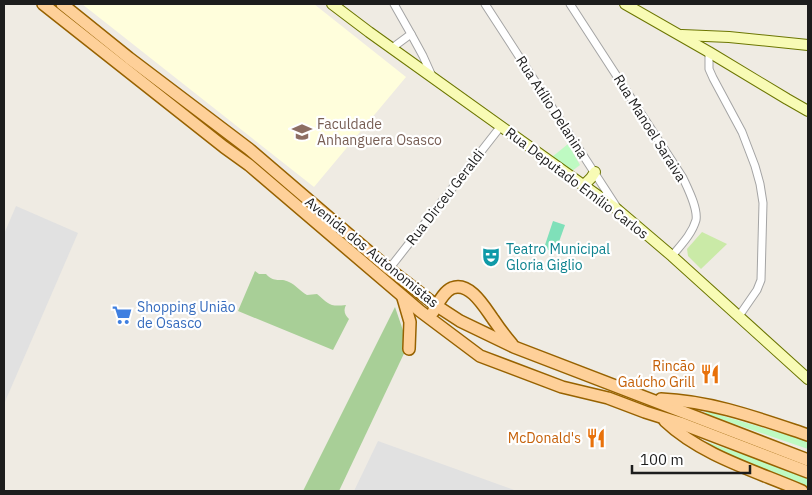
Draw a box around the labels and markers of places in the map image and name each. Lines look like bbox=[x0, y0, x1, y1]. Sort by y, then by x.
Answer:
place label: Faculdade Anhanguera Osasco bbox=[317, 115, 442, 149]
school or university icon: Faculdade Anhanguera Osasco bbox=[291, 121, 313, 143]
place label: Teatro Municipal Gloria Giglio bbox=[506, 240, 610, 274]
theatre icon: Teatro Municipal Gloria Giglio bbox=[480, 246, 502, 268]
place label: Shopping União de Osasco bbox=[137, 298, 236, 332]
supermarket icon: Shopping União de Osasco bbox=[111, 304, 133, 326]
place label: Rincão Gaúcho Grill bbox=[618, 357, 695, 391]
restaurant icon: Rincão Gaúcho Grill bbox=[699, 363, 721, 385]
restaurant icon: McDonald's bbox=[585, 427, 607, 449]
place label: McDonald's bbox=[508, 429, 581, 447]

